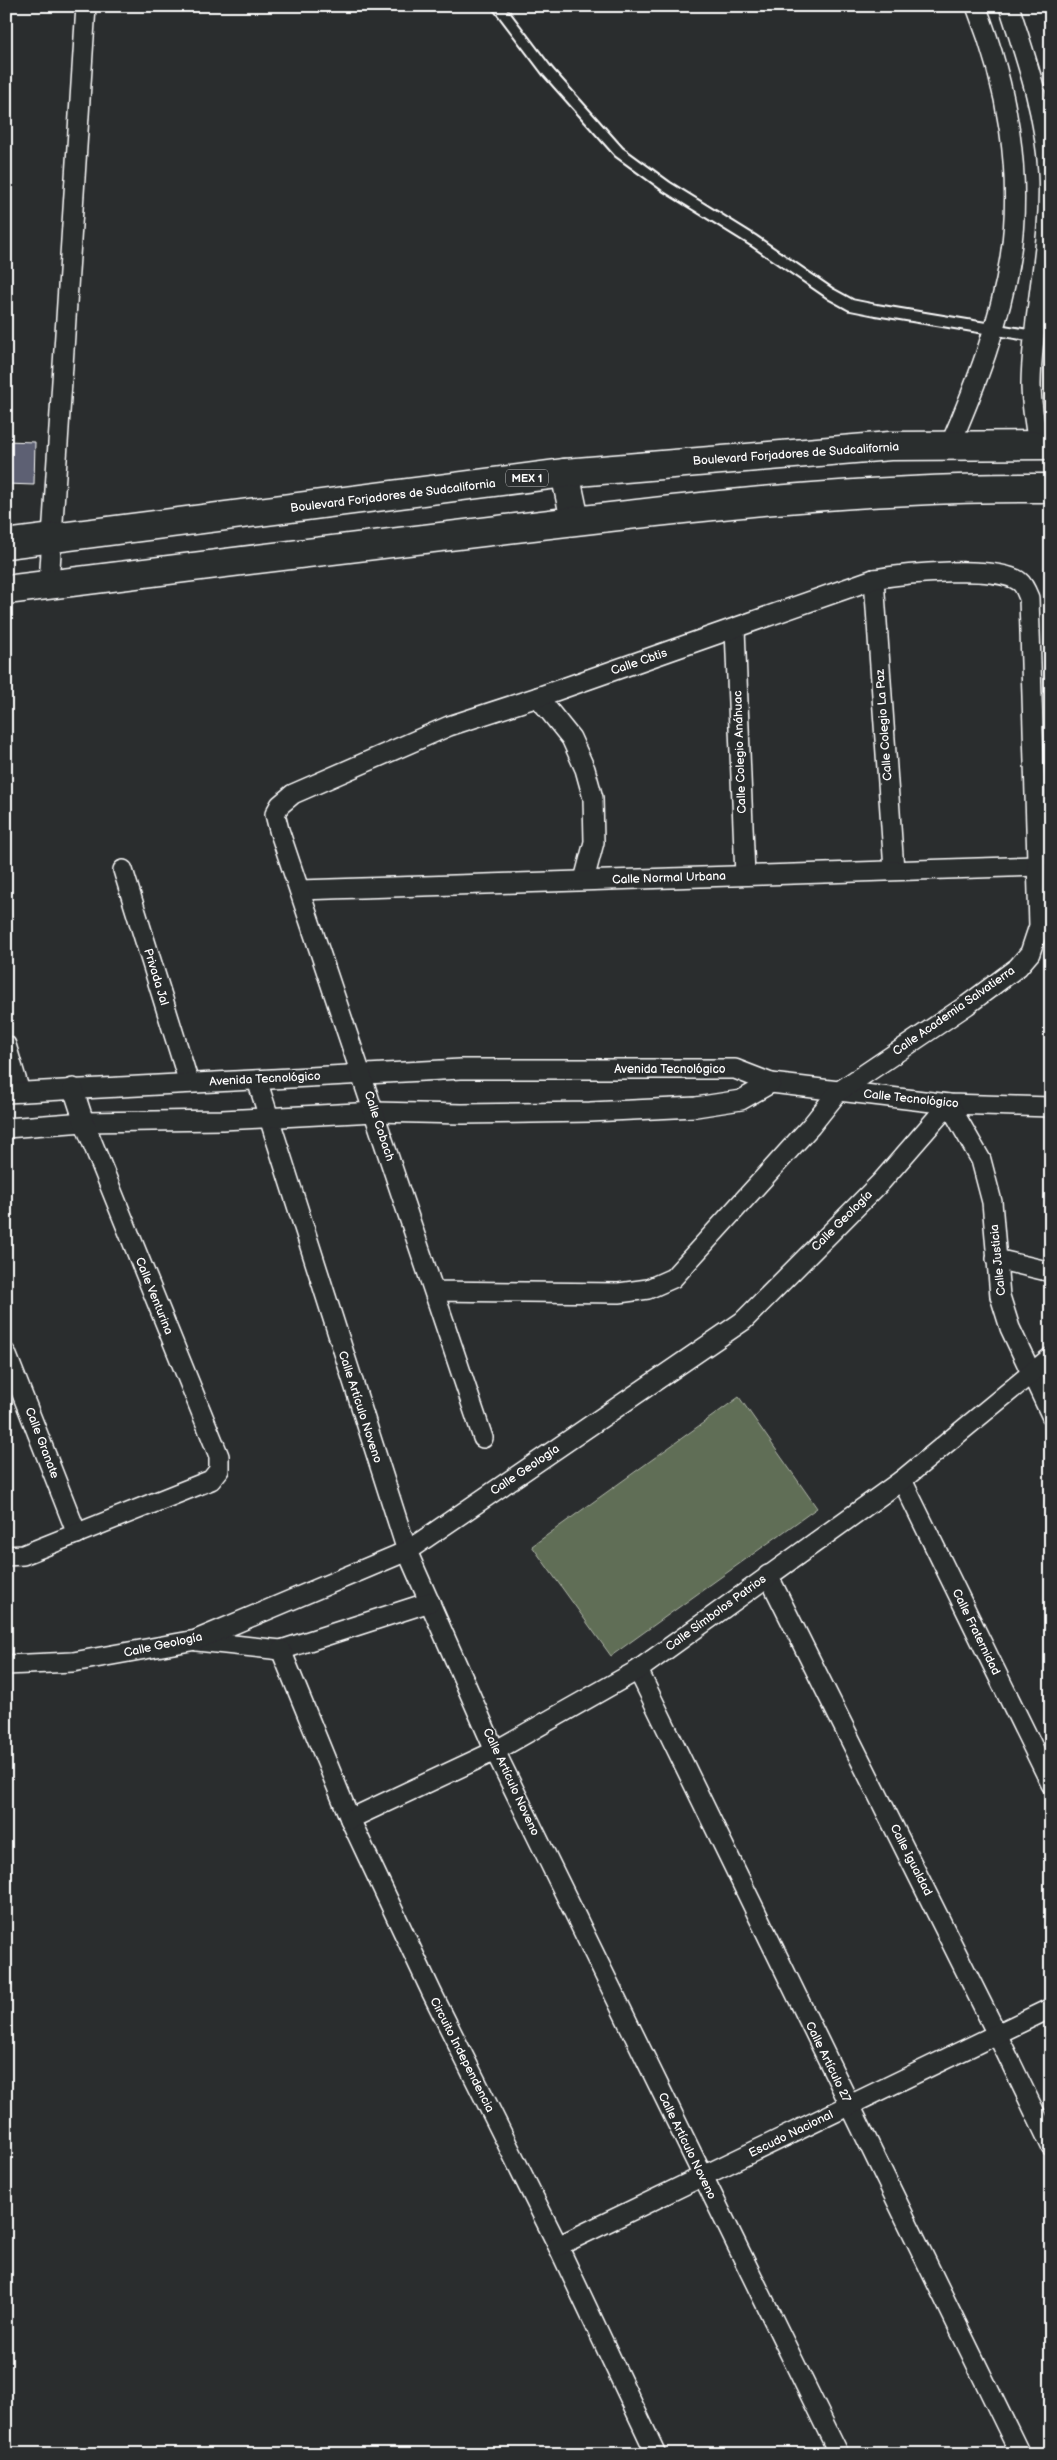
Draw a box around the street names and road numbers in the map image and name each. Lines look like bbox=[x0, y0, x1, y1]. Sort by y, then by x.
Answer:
street label: Boulevard Forjadores de Sudcalifornia bbox=[692, 439, 900, 469]
road number: MEX 1 bbox=[506, 469, 548, 486]
street label: Boulevard Forjadores de Sudcalifornia bbox=[289, 476, 497, 516]
street label: Calle Cbtis bbox=[609, 645, 669, 679]
street label: Calle Colegio La Paz bbox=[873, 668, 895, 781]
street label: Calle Colegio Anáhuac bbox=[730, 690, 750, 814]
street label: Calle Normal Urbana bbox=[612, 869, 726, 887]
street label: Privada Jal bbox=[140, 947, 172, 1007]
street label: Calle Academia Salvatierra bbox=[890, 963, 1018, 1059]
street label: Avenida Tecnológico bbox=[614, 1062, 726, 1077]
street label: Avenida Tecnológico bbox=[209, 1069, 321, 1089]
street label: Calle Tecnológico bbox=[862, 1087, 960, 1111]
street label: Calle Cobach bbox=[361, 1089, 398, 1163]
street label: Calle Geología bbox=[808, 1187, 876, 1255]
street label: Calle Justicia bbox=[987, 1223, 1009, 1296]
street label: Calle Venturina bbox=[132, 1255, 176, 1337]
street label: Calle Artículo Noveno bbox=[335, 1349, 385, 1465]
street label: Calle Granate bbox=[22, 1405, 62, 1481]
street label: Calle Geología bbox=[488, 1441, 562, 1499]
street label: Calle Símbolos Patrios bbox=[663, 1572, 769, 1654]
street label: Calle Fraternidad bbox=[949, 1587, 1003, 1678]
street label: Calle Geología bbox=[122, 1629, 204, 1661]
street label: Calle Artículo Noveno bbox=[479, 1726, 543, 1838]
street label: Calle Igualdad bbox=[887, 1822, 935, 1898]
street label: Circuito Independencia bbox=[427, 1995, 498, 2115]
street label: Calle Artículo 27 bbox=[802, 2019, 854, 2105]
street label: Calle Artículo Noveno bbox=[655, 2090, 719, 2202]
street label: Escudo Nacional bbox=[746, 2107, 836, 2161]

